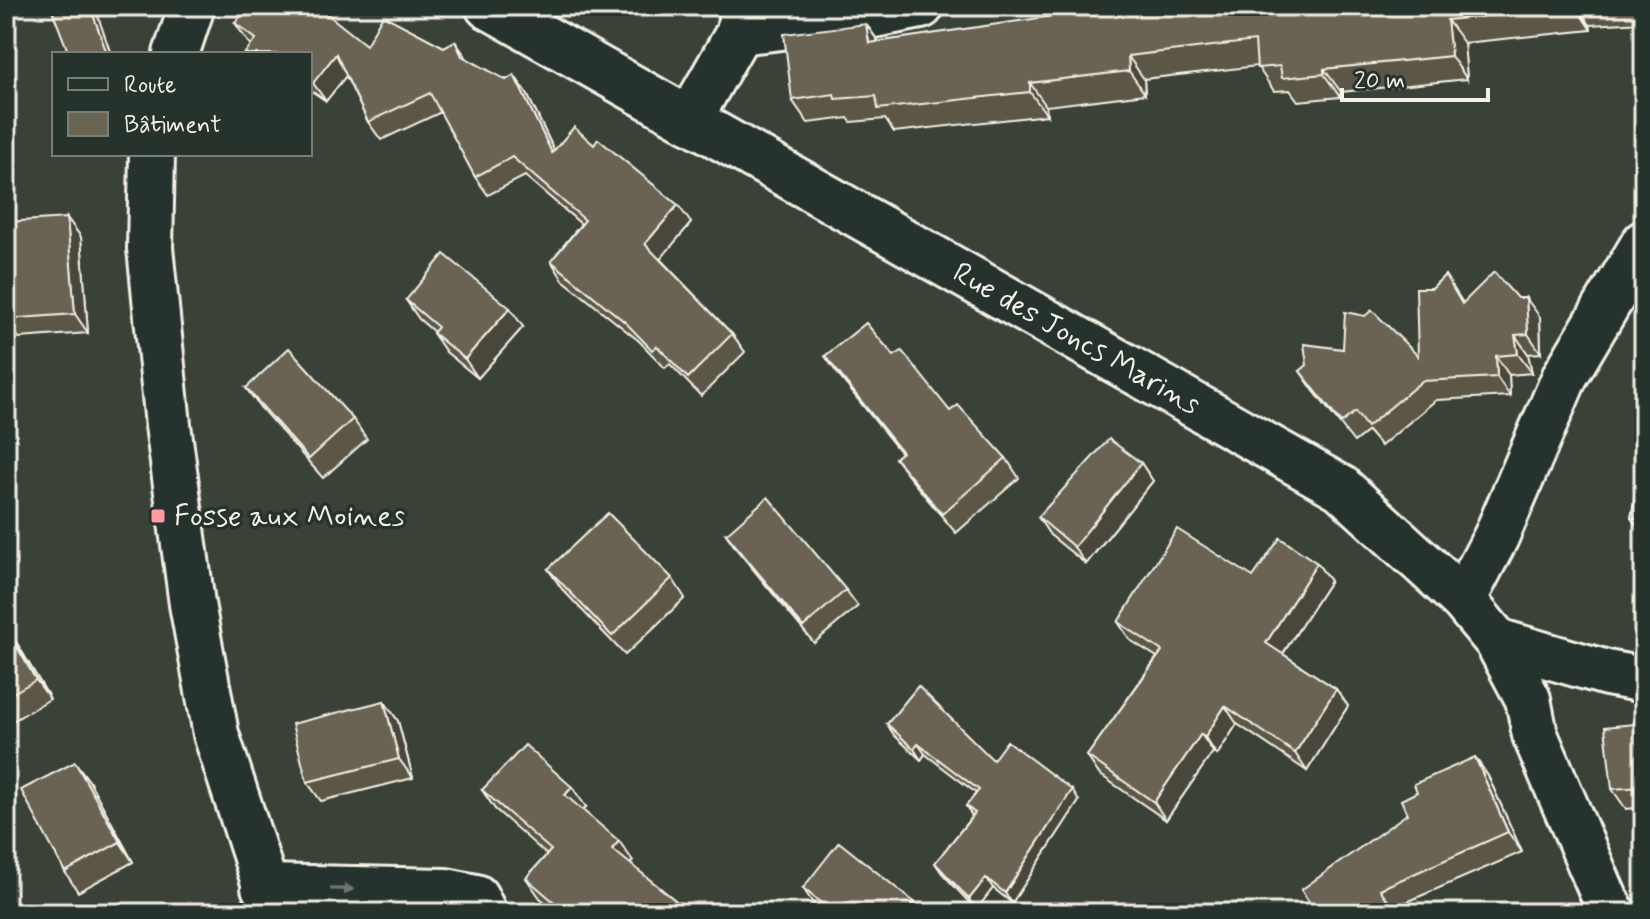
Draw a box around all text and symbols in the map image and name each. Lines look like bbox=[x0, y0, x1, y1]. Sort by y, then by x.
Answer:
legend bbox=[52, 52, 312, 156]
scale bar bbox=[1342, 52, 1488, 102]
text: 20 m bbox=[1354, 66, 1405, 97]
text: Route bbox=[124, 70, 176, 101]
text: Bâtiment bbox=[124, 110, 222, 141]
street label: Rue des Joncs Marins bbox=[946, 253, 1207, 424]
place label: Fosse aux Moines bbox=[174, 497, 405, 536]
marker: Fosse aux Moines bbox=[149, 507, 167, 525]
one-way arrow bbox=[330, 882, 355, 895]

